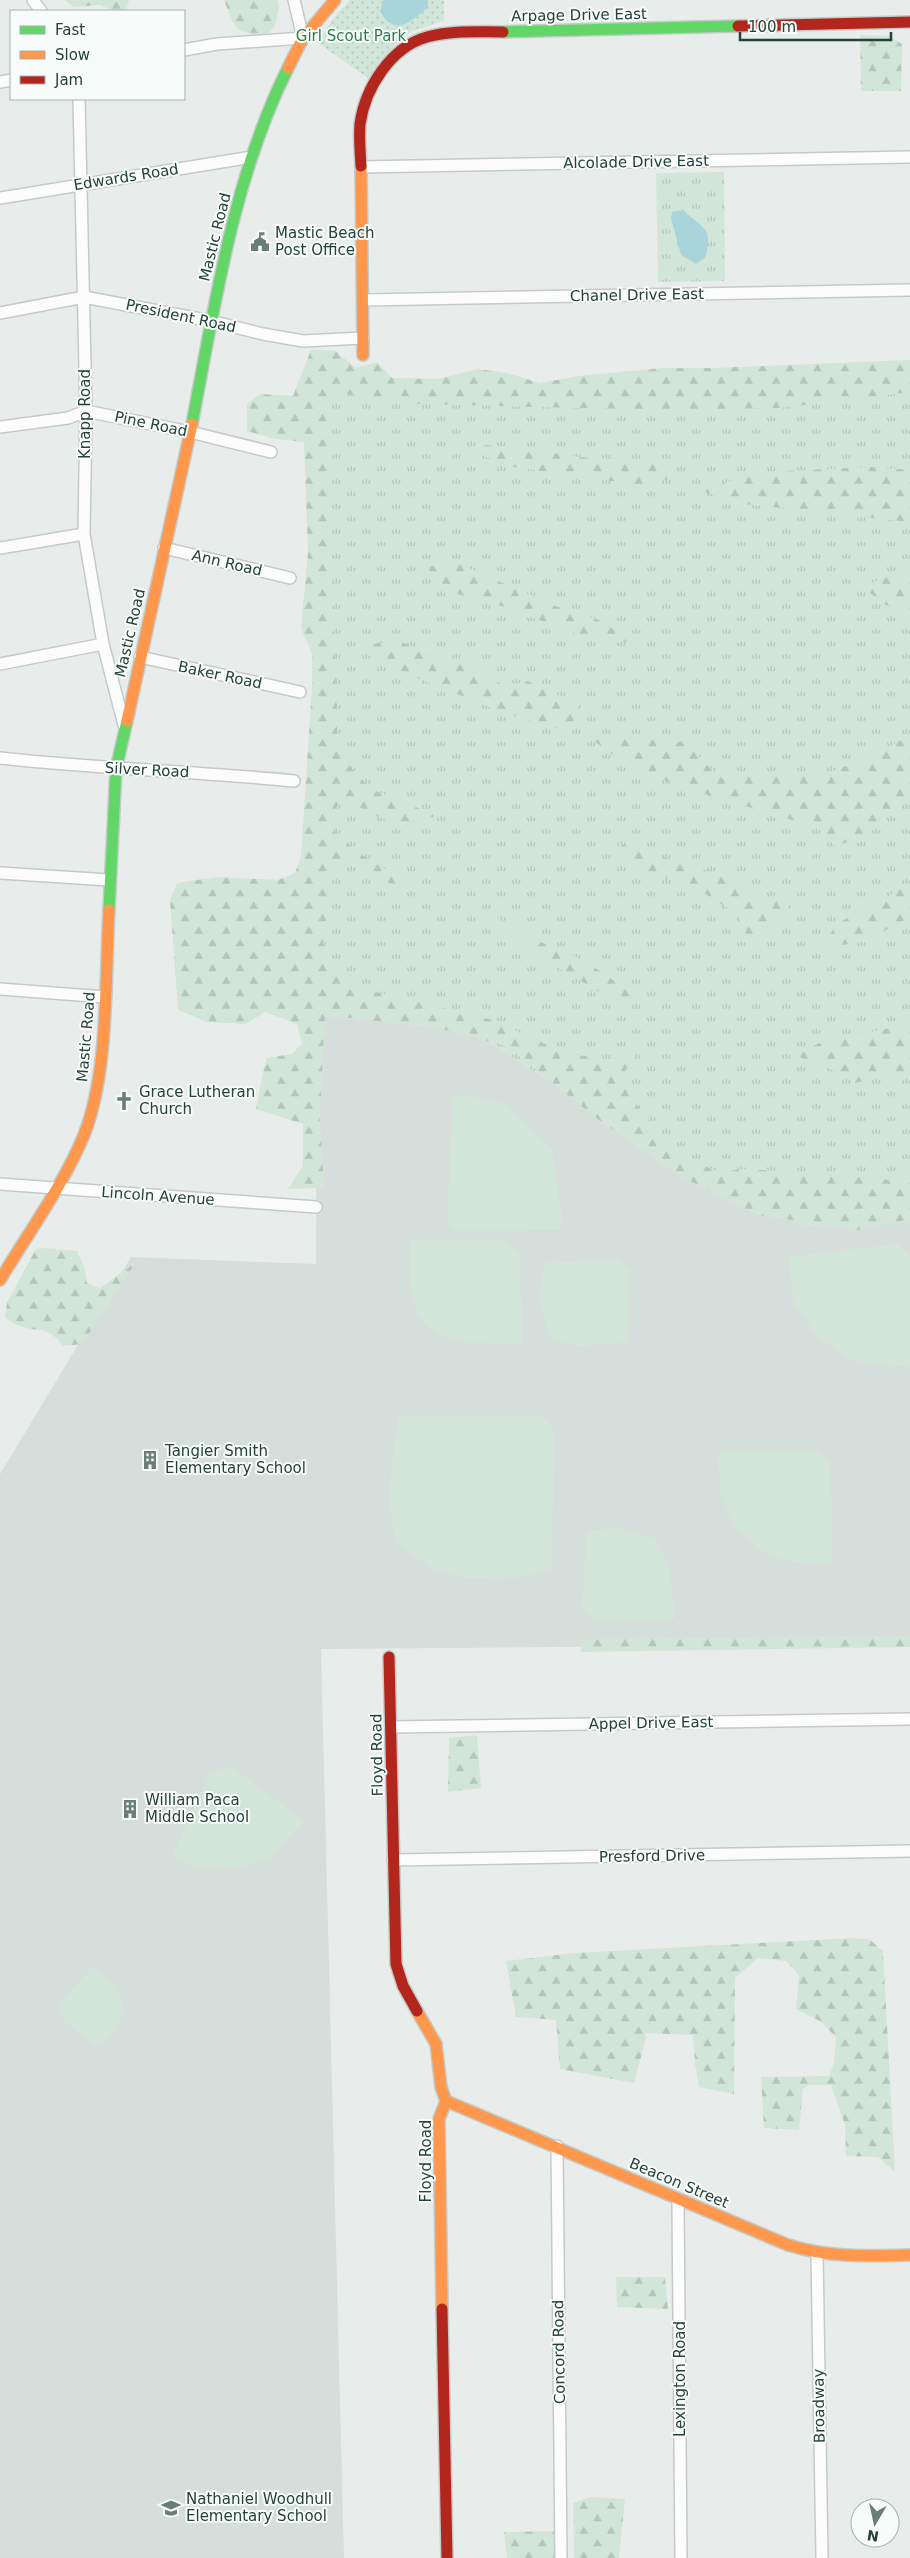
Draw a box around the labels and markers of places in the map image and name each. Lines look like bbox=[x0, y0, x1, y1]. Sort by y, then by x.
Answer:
place label: Mastic Beach Post Office bbox=[275, 224, 374, 259]
public building icon: Mastic Beach Post Office bbox=[249, 231, 271, 253]
place label: Grace Lutheran Church bbox=[139, 1083, 255, 1118]
church icon: Grace Lutheran Church bbox=[113, 1090, 135, 1112]
place label: Tangier Smith Elementary School bbox=[164, 1442, 306, 1477]
building icon: Tangier Smith Elementary School bbox=[139, 1449, 161, 1471]
place label: William Paca Middle School bbox=[145, 1791, 249, 1826]
building icon: William Paca Middle School bbox=[119, 1798, 141, 1820]
place label: Nathaniel Woodhull Elementary School bbox=[186, 2490, 332, 2525]
school or university icon: Nathaniel Woodhull Elementary School bbox=[160, 2497, 182, 2519]

